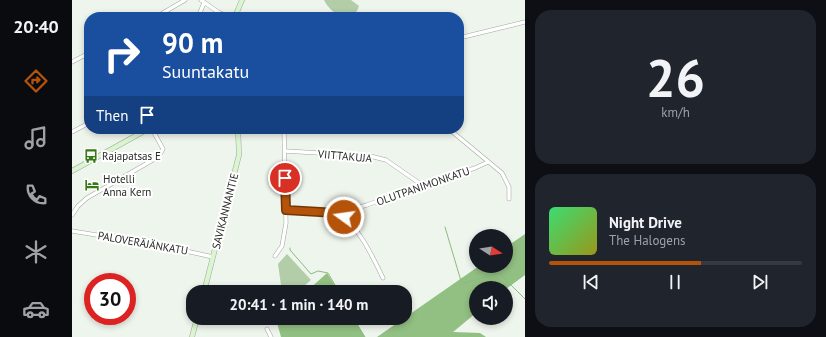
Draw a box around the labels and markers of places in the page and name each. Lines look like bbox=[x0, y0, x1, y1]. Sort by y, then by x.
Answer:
bus stop icon: Rajapatsas E bbox=[83, 148, 99, 164]
place label: Rajapatsas E bbox=[102, 149, 161, 163]
pin bbox=[268, 161, 302, 195]
place label: Hotelli Anna Kern bbox=[103, 172, 151, 199]
hotel icon: Hotelli Anna Kern bbox=[84, 177, 100, 193]

